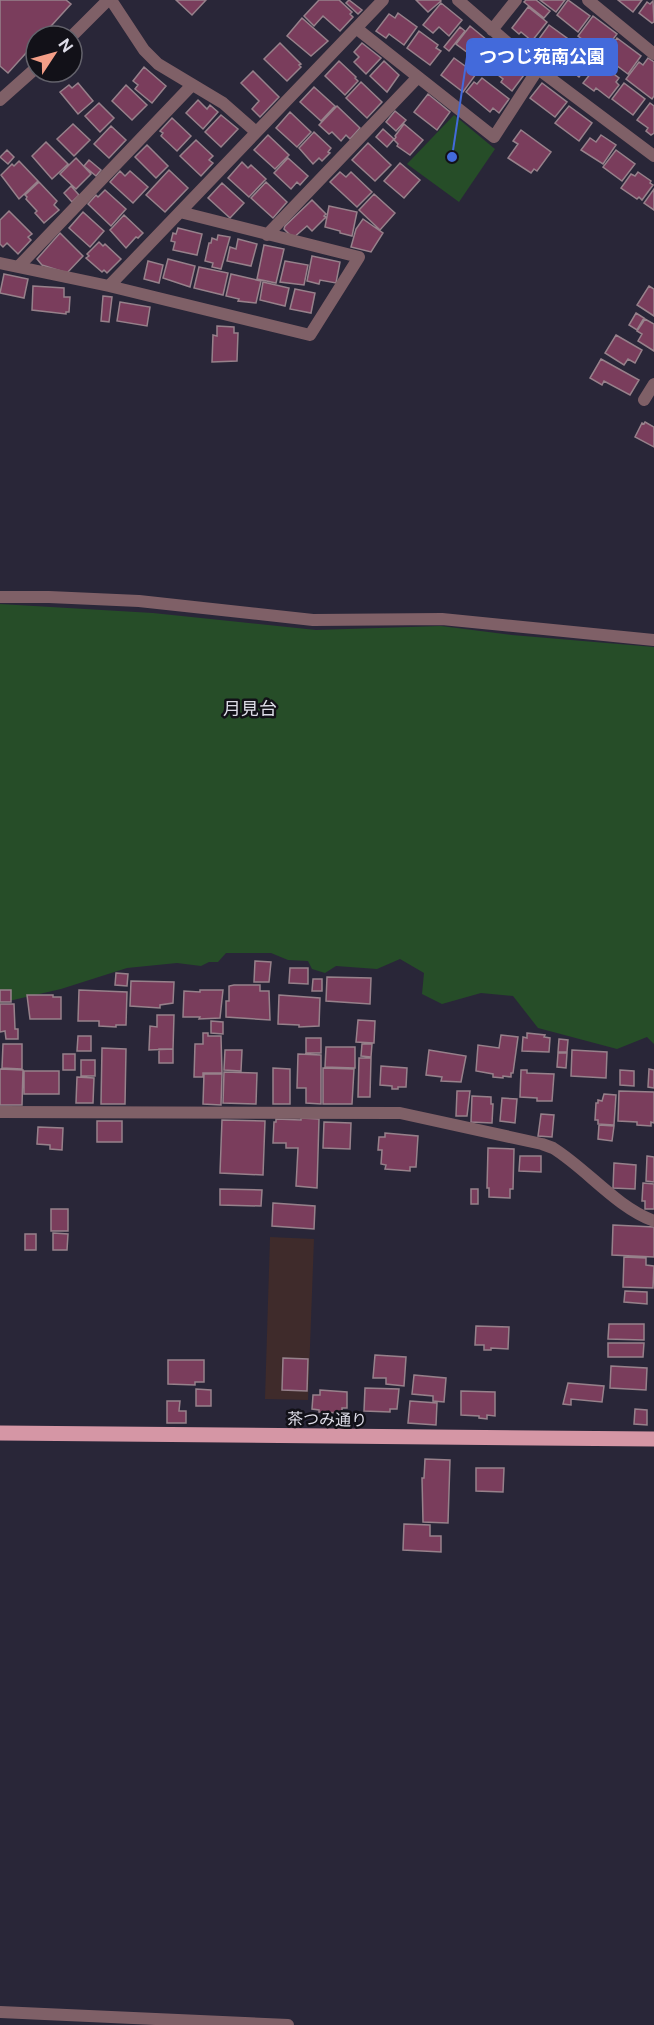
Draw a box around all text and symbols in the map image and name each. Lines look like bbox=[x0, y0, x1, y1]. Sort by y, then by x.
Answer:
north arrow bbox=[24, 24, 84, 84]
text: N bbox=[54, 35, 77, 56]
callout: つつじ苑南公園 bbox=[467, 39, 617, 75]
text: つつじ苑南公園 bbox=[479, 46, 605, 67]
district label: 月見台 bbox=[223, 698, 277, 719]
street label: 茶つみ通り bbox=[287, 1409, 367, 1430]

